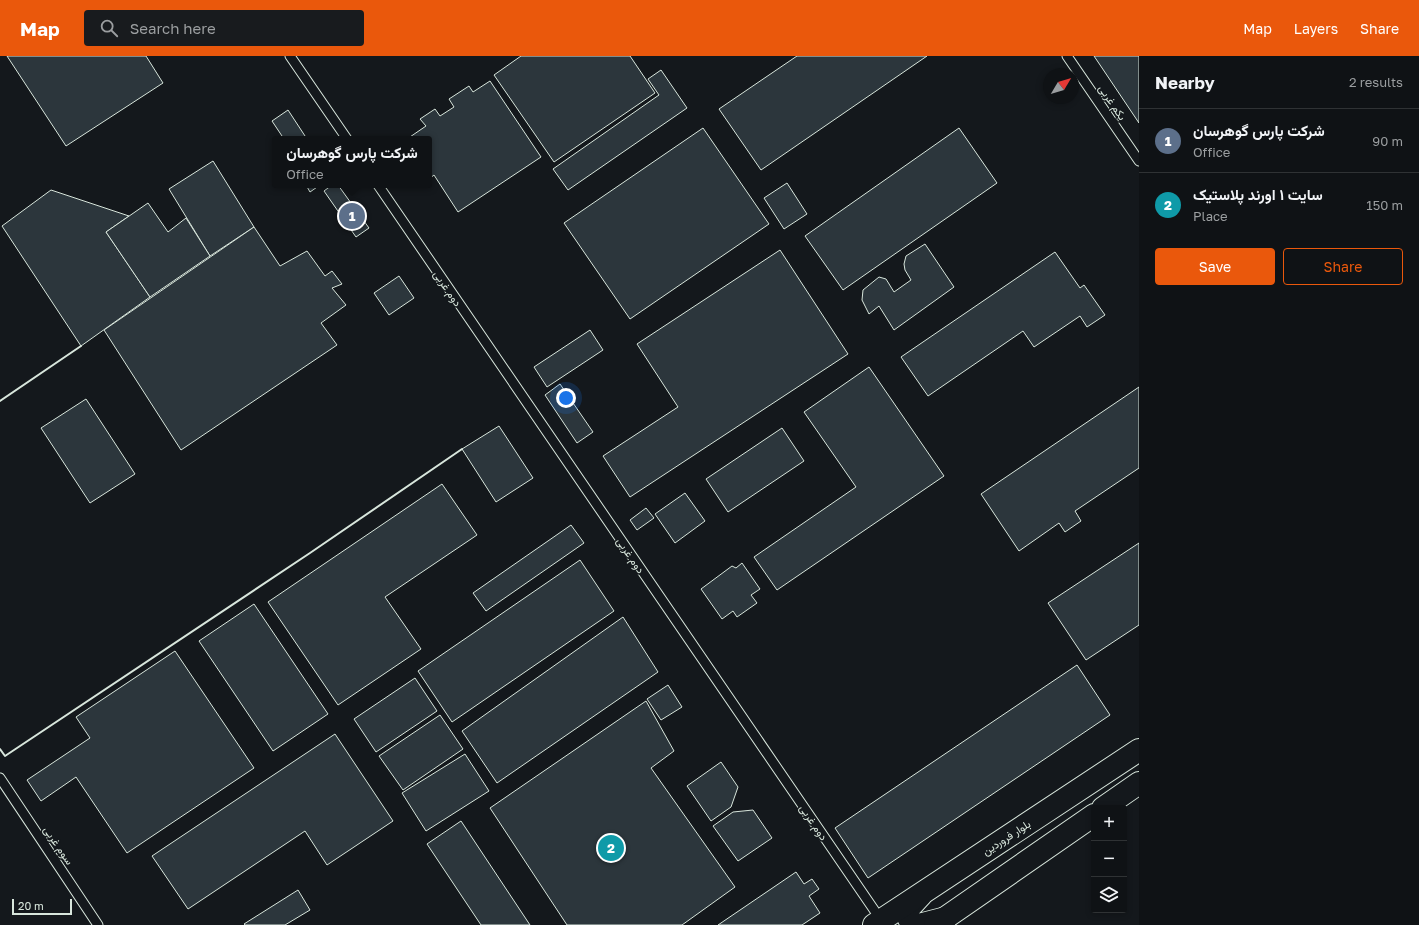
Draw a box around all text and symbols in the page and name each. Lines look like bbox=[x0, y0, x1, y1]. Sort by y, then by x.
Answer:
search box bbox=[84, 10, 364, 46]
text: Map bbox=[20, 17, 60, 40]
icon: search bbox=[98, 17, 120, 39]
text: Search here bbox=[130, 19, 216, 37]
text: Map bbox=[1243, 20, 1272, 37]
text: Layers bbox=[1294, 20, 1338, 37]
text: Share bbox=[1360, 20, 1399, 37]
north arrow bbox=[1043, 68, 1079, 104]
text: Nearby bbox=[1155, 72, 1215, 93]
text: 2 results bbox=[1349, 74, 1403, 90]
street label: یکم غربی bbox=[1095, 82, 1130, 123]
text: شرکت پارس گوهرسان bbox=[1193, 121, 1325, 139]
text: 1 bbox=[1165, 133, 1171, 149]
text: 90 m bbox=[1372, 133, 1403, 149]
popup bbox=[272, 136, 432, 188]
text: شرکت پارس گوهرسان bbox=[286, 143, 418, 161]
text: Office bbox=[1193, 144, 1230, 160]
text: Office bbox=[286, 166, 324, 182]
text: سایت ۱ اورند پلاستیک bbox=[1193, 185, 1323, 203]
text: 2 bbox=[1164, 197, 1172, 213]
text: 150 m bbox=[1366, 197, 1403, 213]
pin: 1 bbox=[339, 201, 365, 231]
text: Place bbox=[1193, 208, 1228, 224]
button: Save bbox=[1155, 248, 1275, 285]
button: Share bbox=[1283, 248, 1403, 285]
street label: دوم غربی bbox=[430, 268, 465, 310]
your location bbox=[556, 388, 576, 408]
street label: دوم غربی bbox=[613, 535, 648, 577]
street label: دوم غربی bbox=[796, 802, 831, 844]
map controls bbox=[1091, 805, 1127, 913]
button: + bbox=[1091, 805, 1127, 841]
street label: بلوار فروردین bbox=[980, 817, 1033, 858]
street label: سوم غربی bbox=[40, 823, 77, 868]
pin: 2 bbox=[598, 833, 624, 863]
button: − bbox=[1091, 841, 1127, 877]
button: layers bbox=[1091, 877, 1127, 913]
scale bar bbox=[12, 897, 72, 916]
text: 20 m bbox=[18, 899, 44, 912]

